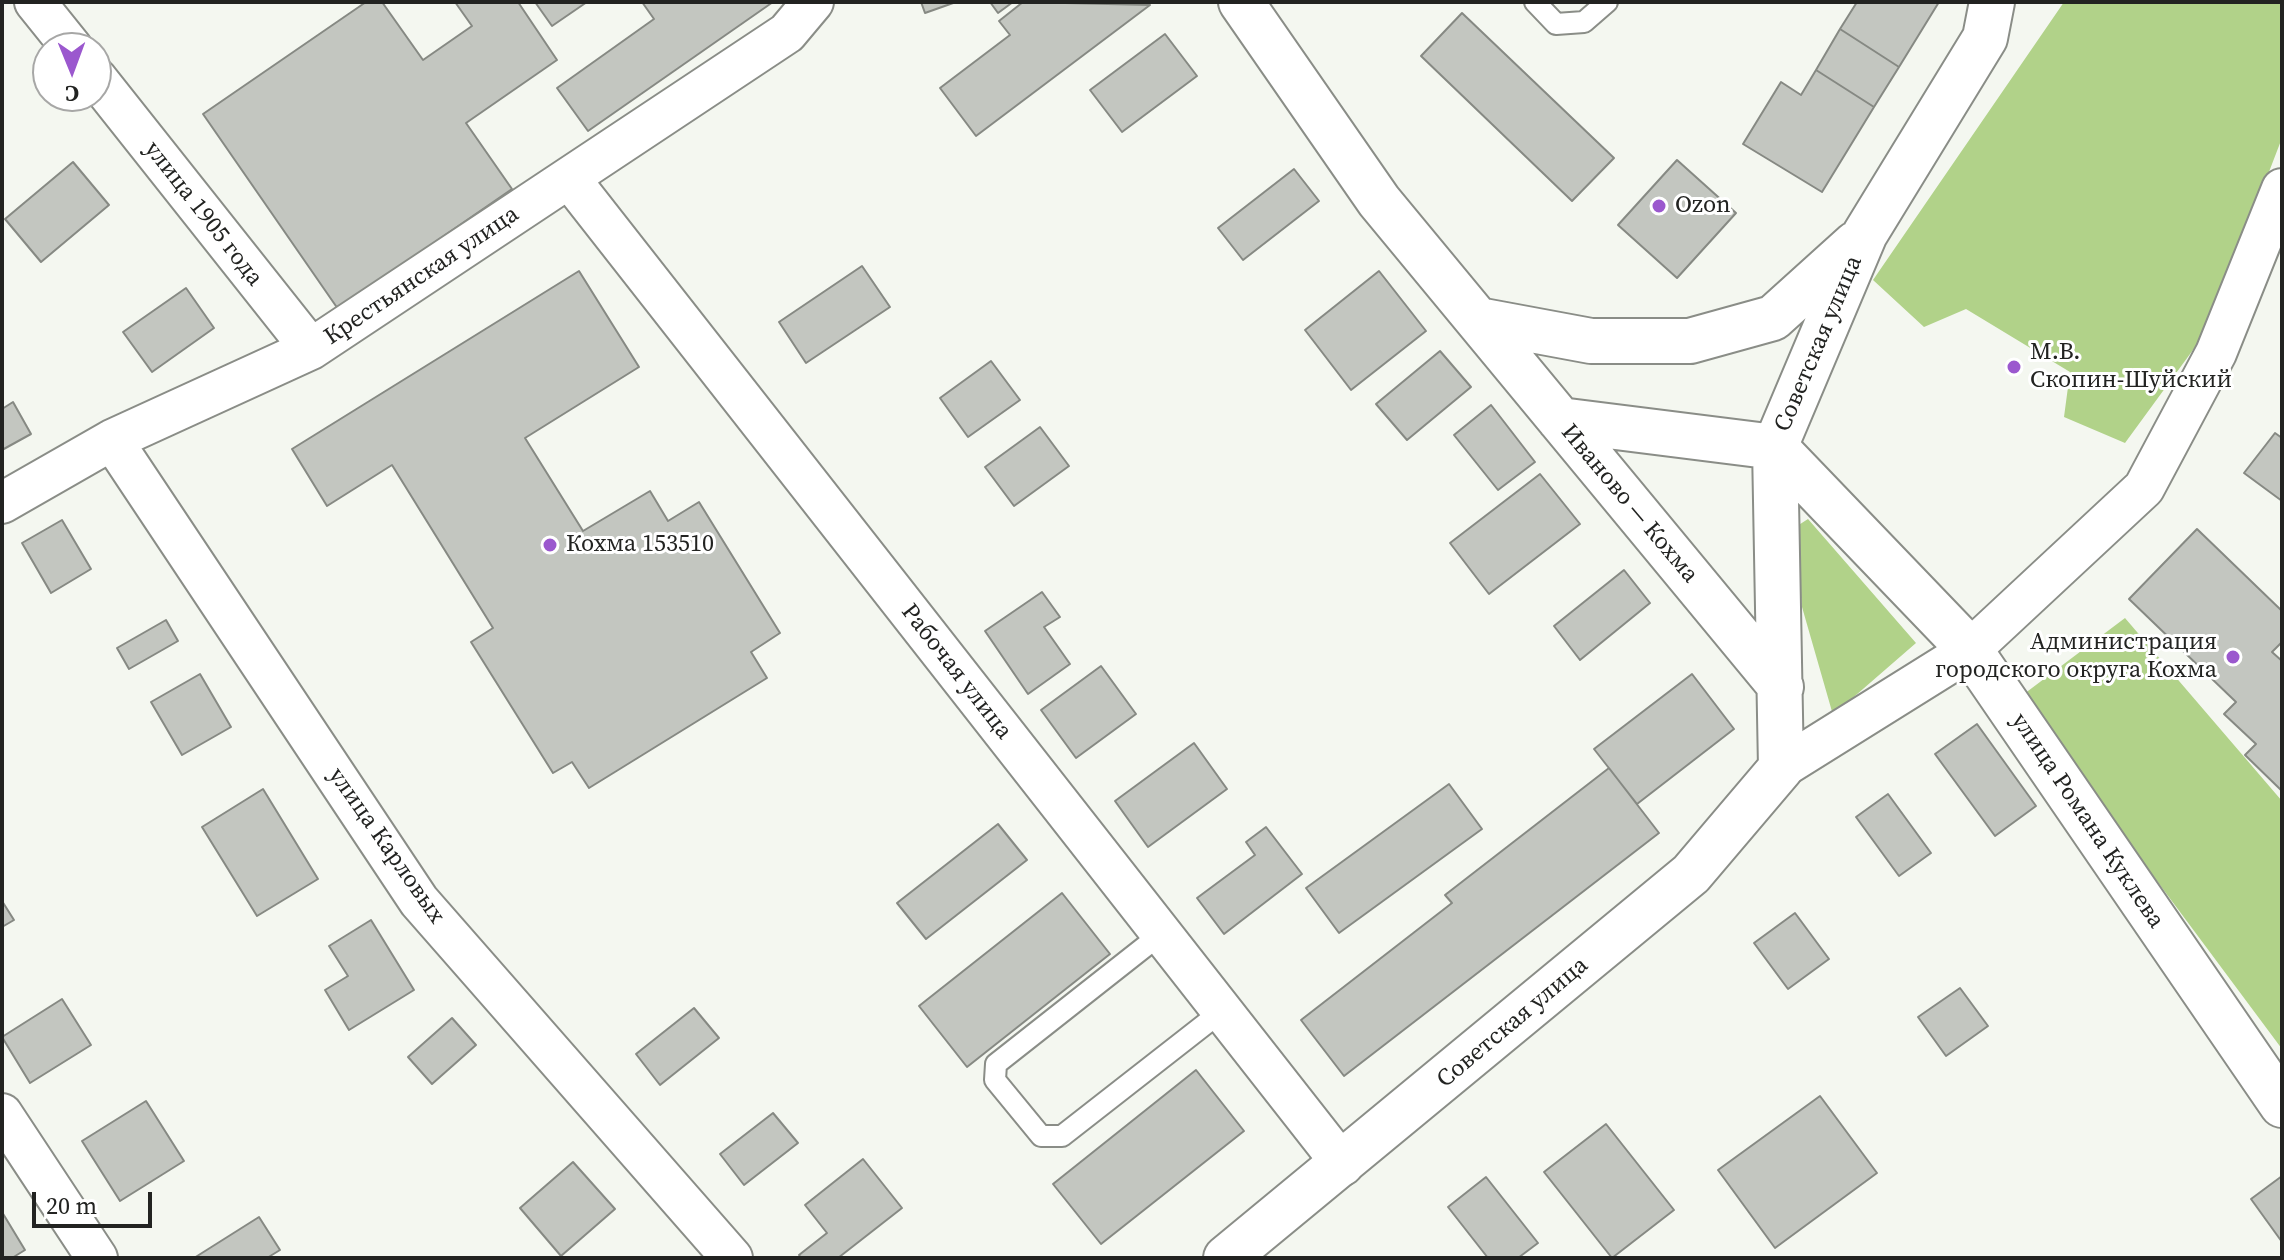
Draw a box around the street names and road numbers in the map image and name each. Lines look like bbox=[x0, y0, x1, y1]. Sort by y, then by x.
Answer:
street label: улица 1905 года bbox=[137, 136, 269, 292]
street label: Крестьянская улица bbox=[319, 200, 525, 352]
street label: Советская улица bbox=[1769, 252, 1869, 436]
street label: Иваново — Кохма bbox=[1554, 419, 1704, 589]
street label: Рабочая улица bbox=[894, 599, 1018, 745]
street label: улица Романа Куклева bbox=[2004, 708, 2170, 934]
street label: улица Карловых bbox=[321, 762, 451, 930]
street label: Советская улица bbox=[1432, 951, 1594, 1095]

